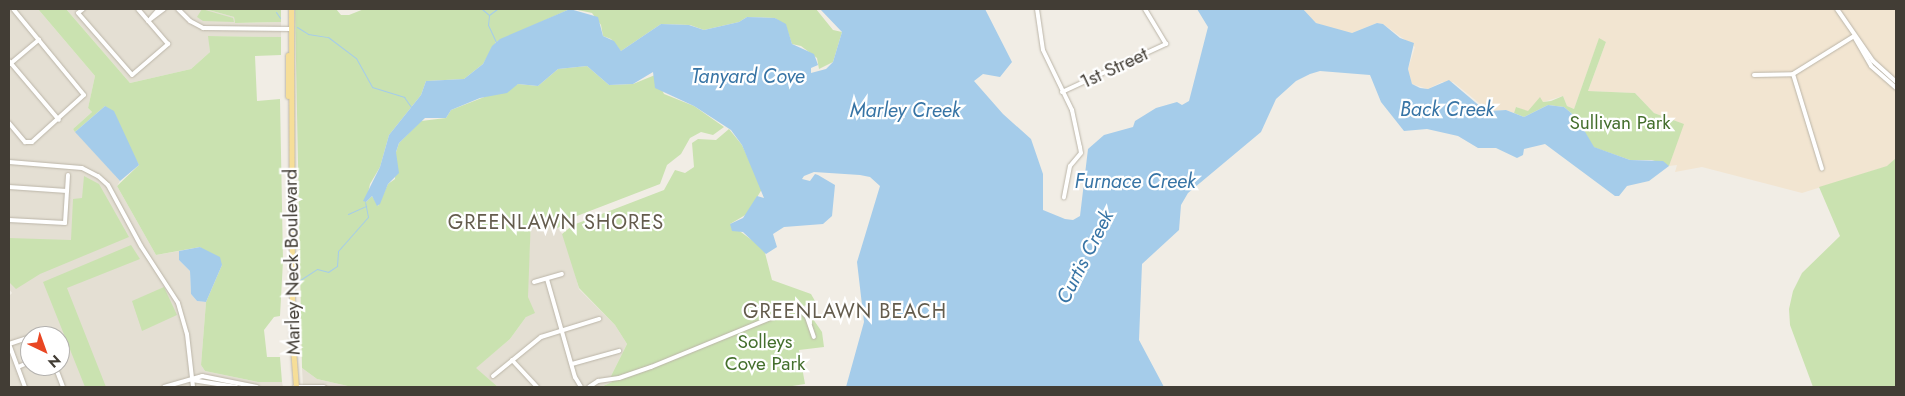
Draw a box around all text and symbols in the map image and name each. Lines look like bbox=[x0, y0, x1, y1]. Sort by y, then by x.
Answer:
street label: 1st Street bbox=[1077, 42, 1151, 94]
water label: Tanyard Cove bbox=[691, 64, 805, 88]
water label: Back Creek bbox=[1400, 97, 1494, 121]
water label: Marley Creek bbox=[850, 98, 960, 122]
park label: Sullivan Park bbox=[1569, 112, 1671, 134]
street label: Marley Neck Boulevard bbox=[279, 169, 305, 355]
water label: Furnace Creek bbox=[1075, 169, 1195, 193]
water label: Curtis Creek bbox=[1051, 206, 1119, 308]
district label: GREENLAWN SHORES bbox=[446, 210, 666, 234]
district label: GREENLAWN BEACH bbox=[741, 299, 949, 323]
north arrow bbox=[20, 326, 70, 376]
park label: Solleys Cove Park bbox=[725, 331, 805, 375]
text: N bbox=[44, 350, 65, 373]

